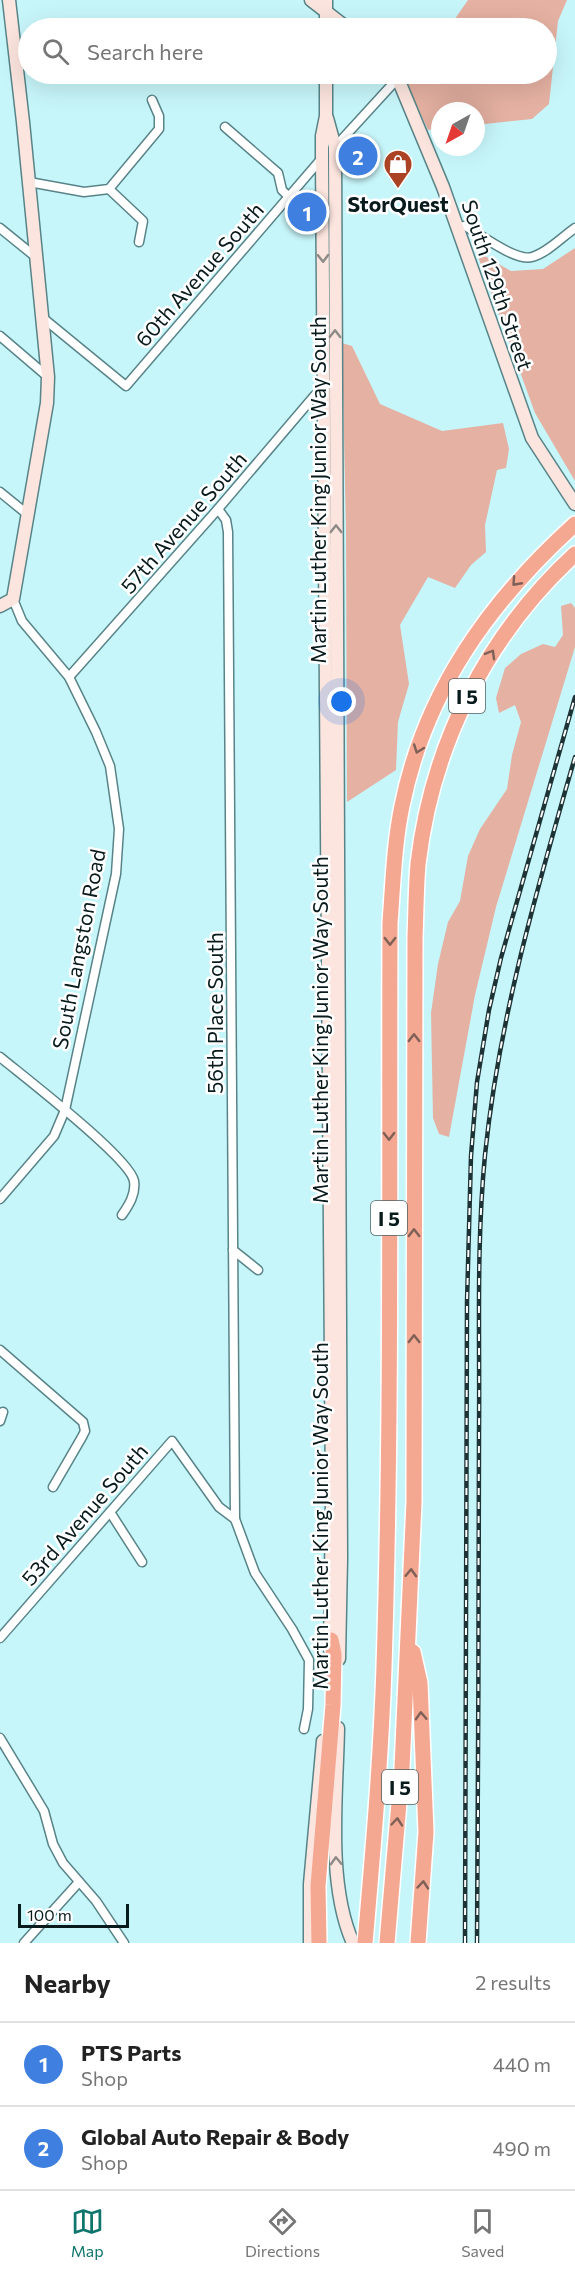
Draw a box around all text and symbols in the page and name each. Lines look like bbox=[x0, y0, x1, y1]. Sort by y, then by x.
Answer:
search box bbox=[18, 18, 557, 84]
icon: search bbox=[39, 35, 72, 68]
text: Search here bbox=[87, 38, 203, 65]
north arrow bbox=[431, 102, 485, 156]
pin: 2 bbox=[338, 134, 378, 178]
shop icon: StorQuest bbox=[382, 148, 414, 190]
pin: 1 bbox=[288, 190, 326, 234]
place label: StorQuest bbox=[347, 191, 449, 216]
street label: South 129th Street bbox=[457, 196, 539, 374]
street label: 60th Avenue South bbox=[130, 197, 268, 351]
one-way arrow bbox=[317, 254, 329, 263]
street label: Martin Luther King Junior Way South bbox=[305, 316, 330, 664]
one-way arrow bbox=[329, 330, 341, 339]
street label: 57th Avenue South bbox=[115, 446, 251, 598]
one-way arrow bbox=[330, 525, 342, 534]
one-way arrow bbox=[512, 575, 523, 586]
one-way arrow bbox=[484, 650, 495, 660]
road number: I 5 bbox=[449, 679, 485, 713]
your location bbox=[327, 687, 356, 716]
one-way arrow bbox=[412, 743, 425, 754]
street label: South Langston Road bbox=[46, 847, 110, 1051]
street label: Martin Luther King Junior Way South bbox=[307, 856, 332, 1204]
street label: 56th Place South bbox=[202, 932, 227, 1094]
one-way arrow bbox=[384, 936, 396, 945]
one-way arrow bbox=[408, 1034, 420, 1043]
one-way arrow bbox=[383, 1131, 395, 1140]
road number: I 5 bbox=[371, 1201, 407, 1235]
one-way arrow bbox=[408, 1229, 420, 1238]
one-way arrow bbox=[408, 1334, 420, 1343]
street label: Martin Luther King Junior Way South bbox=[307, 1342, 332, 1690]
street label: 53rd Avenue South bbox=[16, 1438, 152, 1590]
one-way arrow bbox=[405, 1568, 417, 1577]
one-way arrow bbox=[415, 1712, 428, 1721]
road number: I 5 bbox=[382, 1770, 418, 1804]
one-way arrow bbox=[390, 1817, 403, 1826]
one-way arrow bbox=[330, 1857, 342, 1866]
one-way arrow bbox=[416, 1880, 429, 1889]
scale bar bbox=[18, 1901, 129, 1928]
text: 100 m bbox=[27, 1905, 72, 1924]
text: Nearby bbox=[24, 1967, 111, 1998]
text: 2 results bbox=[475, 1970, 551, 1994]
text: PTS Parts bbox=[81, 2039, 181, 2066]
text: 1 bbox=[39, 2052, 48, 2076]
text: 440 m bbox=[493, 2052, 551, 2076]
text: Shop bbox=[81, 2066, 128, 2090]
text: Global Auto Repair & Body bbox=[81, 2123, 349, 2150]
text: 2 bbox=[38, 2136, 49, 2160]
text: 490 m bbox=[493, 2136, 551, 2160]
text: Shop bbox=[81, 2150, 128, 2174]
tab: Map bbox=[71, 2205, 104, 2260]
tab: Directions bbox=[245, 2205, 320, 2260]
tab: Saved bbox=[461, 2205, 504, 2260]

